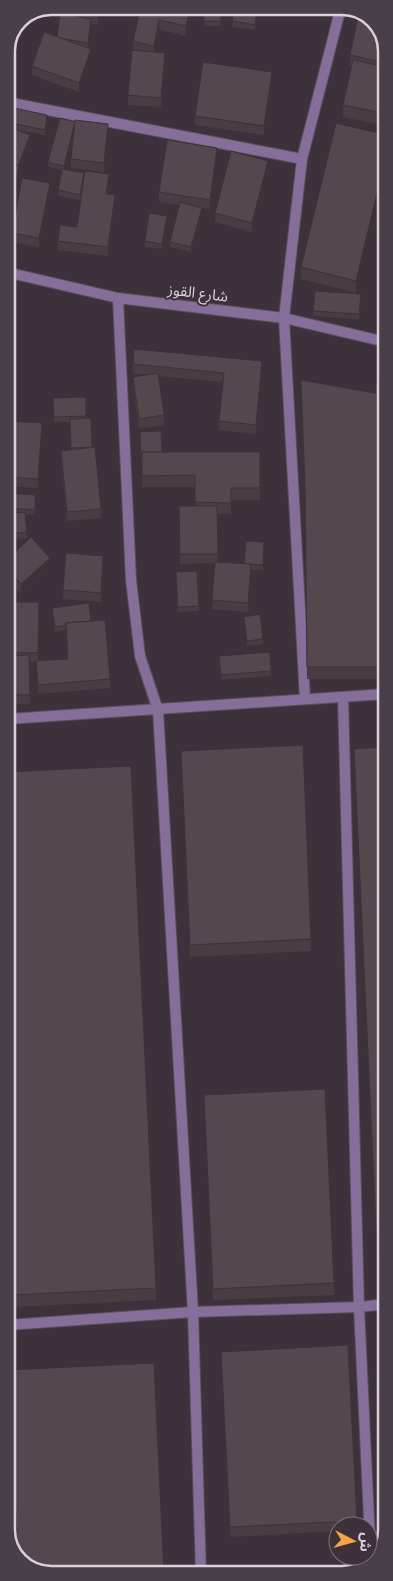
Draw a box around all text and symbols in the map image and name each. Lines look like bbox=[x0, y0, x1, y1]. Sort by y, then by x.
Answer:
street label: شارع القوز bbox=[165, 279, 230, 309]
north arrow bbox=[328, 1516, 378, 1566]
text: ش bbox=[356, 1532, 376, 1553]

